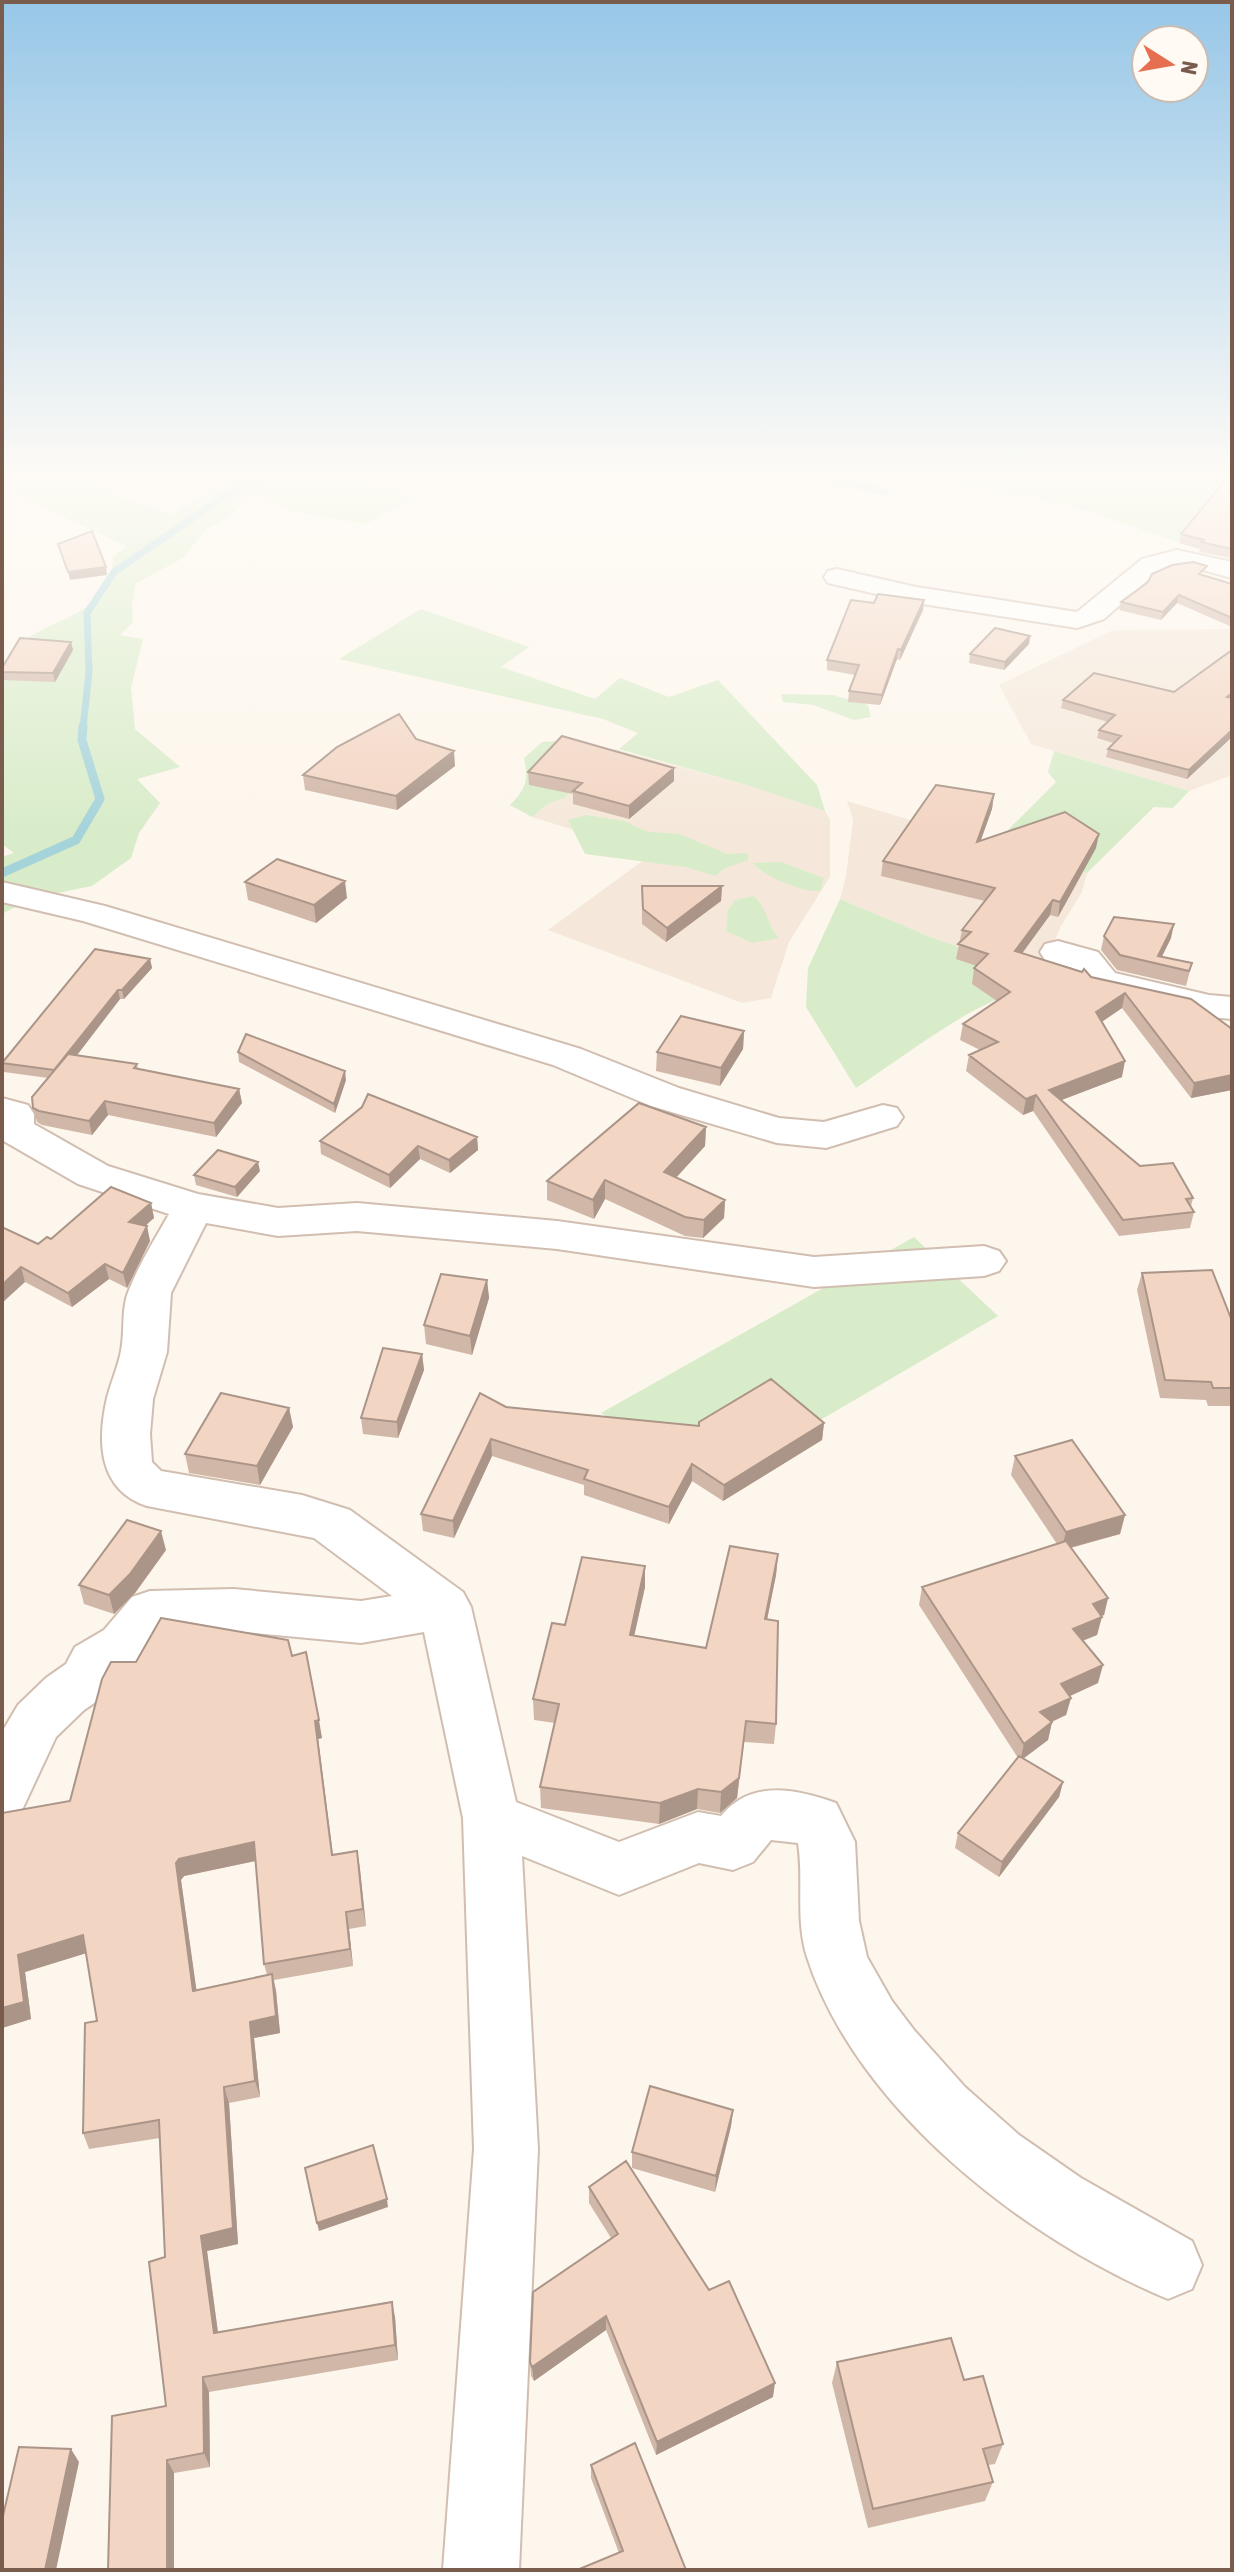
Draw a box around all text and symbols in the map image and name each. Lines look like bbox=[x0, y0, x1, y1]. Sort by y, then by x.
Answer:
north arrow bbox=[1130, 24, 1210, 104]
text: N bbox=[1176, 59, 1204, 77]

